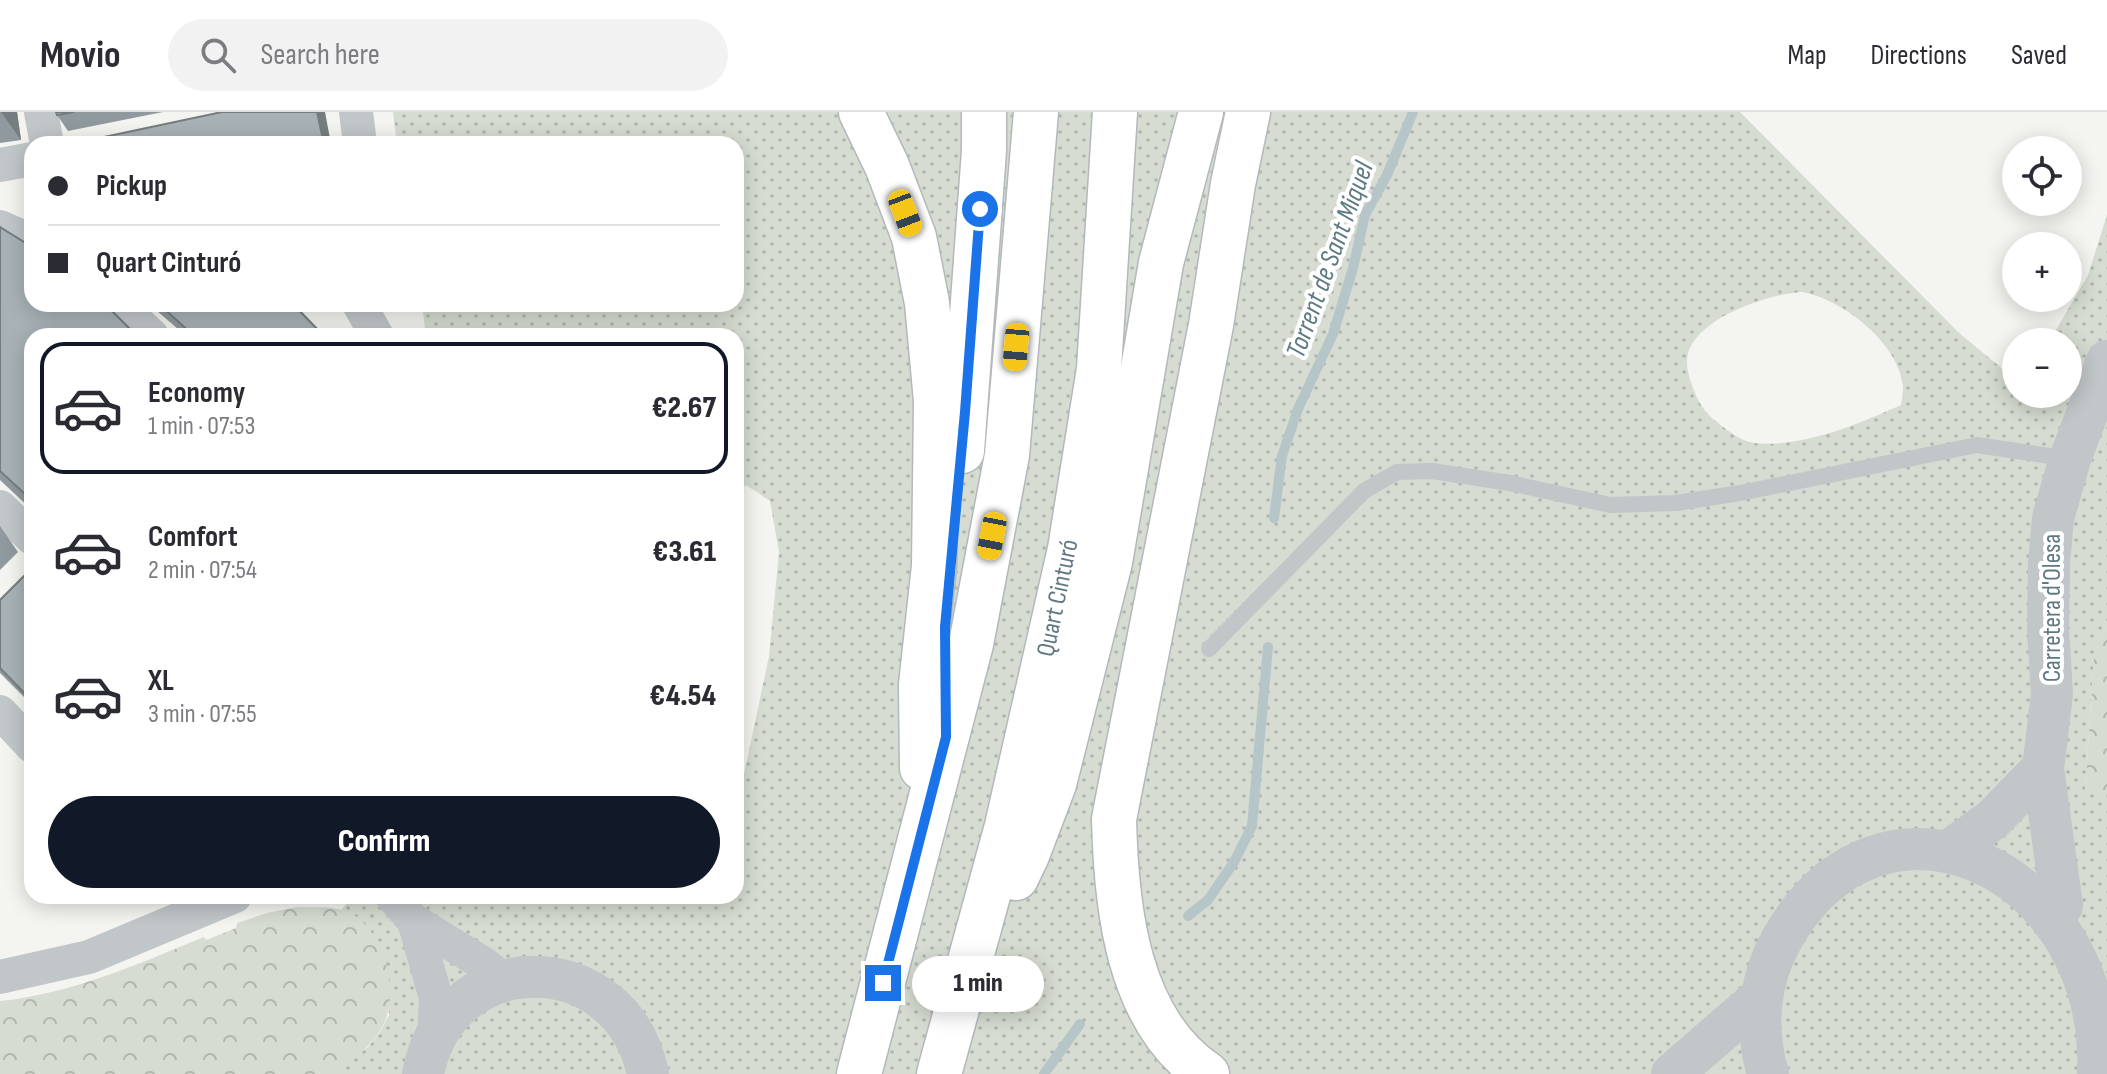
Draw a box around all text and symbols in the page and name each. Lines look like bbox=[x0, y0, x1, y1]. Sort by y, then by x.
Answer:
search box bbox=[168, 19, 728, 91]
text: Movio bbox=[40, 33, 120, 78]
icon: search bbox=[196, 33, 240, 77]
text: Search here bbox=[260, 37, 380, 73]
text: Map bbox=[1788, 39, 1827, 72]
text: Directions bbox=[1871, 39, 1967, 72]
text: Saved bbox=[2011, 39, 2067, 72]
map controls bbox=[2002, 136, 2082, 408]
button: locate bbox=[2002, 136, 2082, 216]
water label: Torrent de Sant Miquel bbox=[1279, 157, 1381, 363]
text: Pickup bbox=[96, 168, 167, 204]
car bbox=[885, 186, 925, 240]
route start bbox=[962, 191, 998, 227]
button: + bbox=[2002, 232, 2082, 312]
text: Quart Cinturó bbox=[96, 245, 241, 281]
car bbox=[1002, 322, 1030, 372]
button: − bbox=[2002, 328, 2082, 408]
icon: car bbox=[52, 372, 124, 444]
text: Economy bbox=[148, 375, 245, 411]
text: €2.67 bbox=[652, 390, 716, 426]
text: 1 min · 07:53 bbox=[148, 411, 255, 442]
car bbox=[976, 510, 1008, 562]
icon: car bbox=[52, 516, 124, 588]
text: Comfort bbox=[148, 519, 238, 555]
text: €3.61 bbox=[653, 534, 716, 570]
street label: Carretera d'Olesa bbox=[2037, 534, 2068, 682]
street label: Quart Cinturó bbox=[1030, 537, 1086, 659]
text: 2 min · 07:54 bbox=[148, 555, 257, 586]
icon: car bbox=[52, 660, 124, 732]
text: XL bbox=[148, 663, 174, 699]
text: €4.54 bbox=[649, 678, 716, 714]
text: 3 min · 07:55 bbox=[148, 699, 257, 730]
button: Confirm bbox=[48, 796, 720, 888]
callout: 1 min bbox=[911, 955, 1043, 1011]
route end bbox=[865, 965, 901, 1001]
text: 1 min bbox=[953, 968, 1003, 999]

